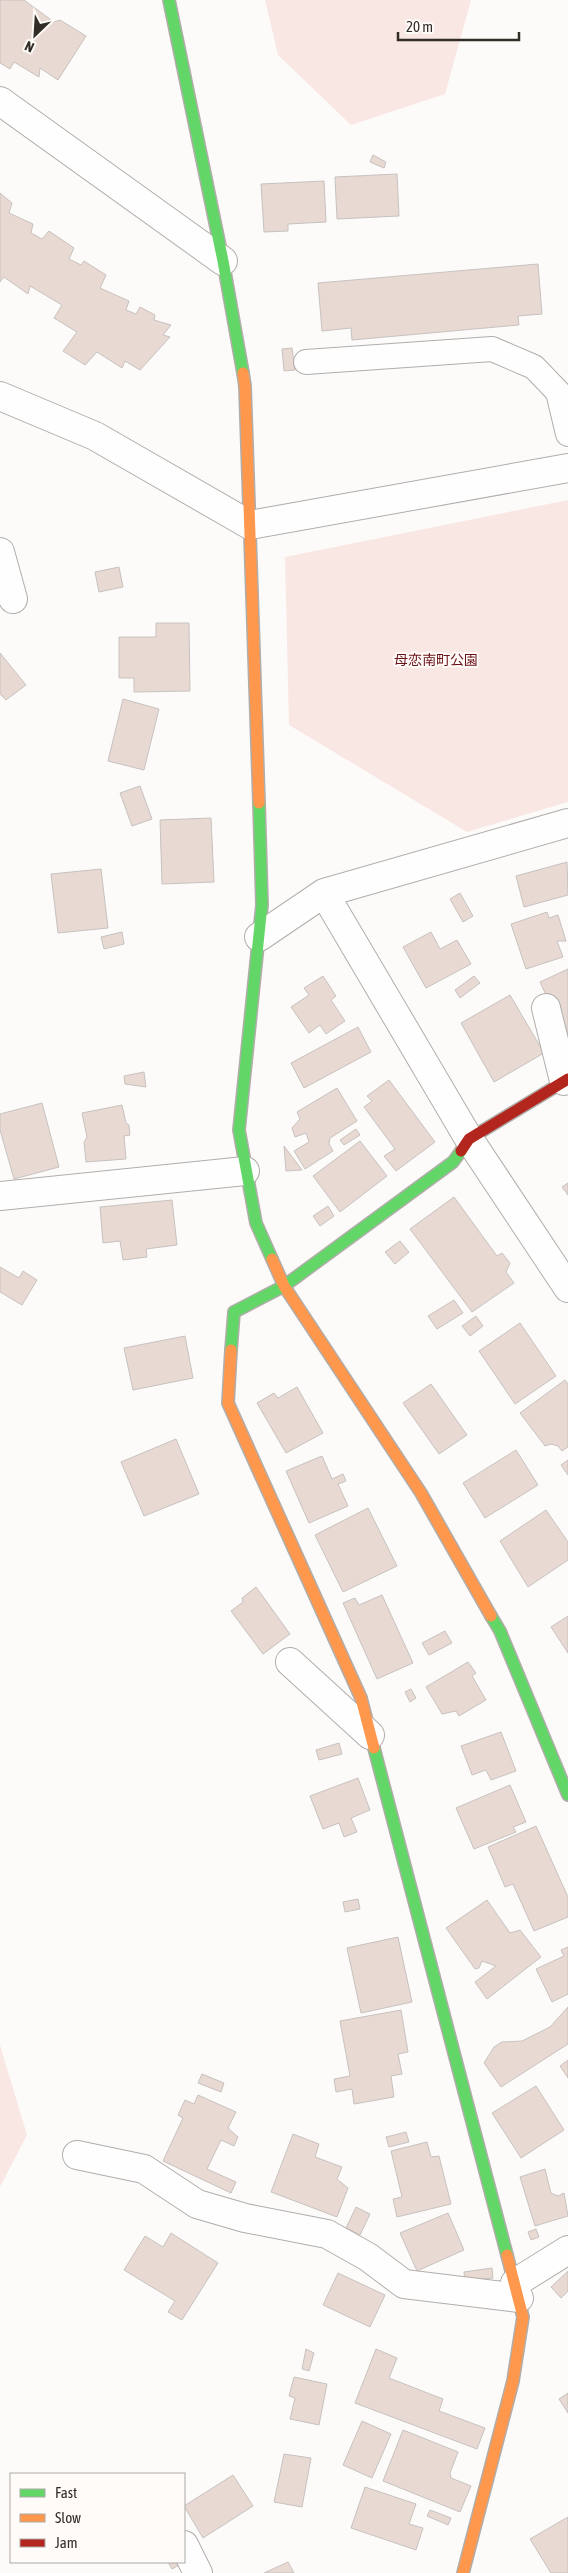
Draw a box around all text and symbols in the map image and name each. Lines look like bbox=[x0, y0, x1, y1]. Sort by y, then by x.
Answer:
north arrow bbox=[10, 10, 60, 60]
scale bar bbox=[398, 10, 519, 42]
text: 20 m bbox=[406, 18, 433, 35]
text: N bbox=[22, 38, 37, 56]
park label: 母恋南町公園 bbox=[394, 652, 478, 668]
legend bbox=[10, 2473, 185, 2563]
text: Fast bbox=[55, 2484, 77, 2501]
text: Slow bbox=[55, 2509, 81, 2526]
text: Jam bbox=[55, 2534, 78, 2551]

